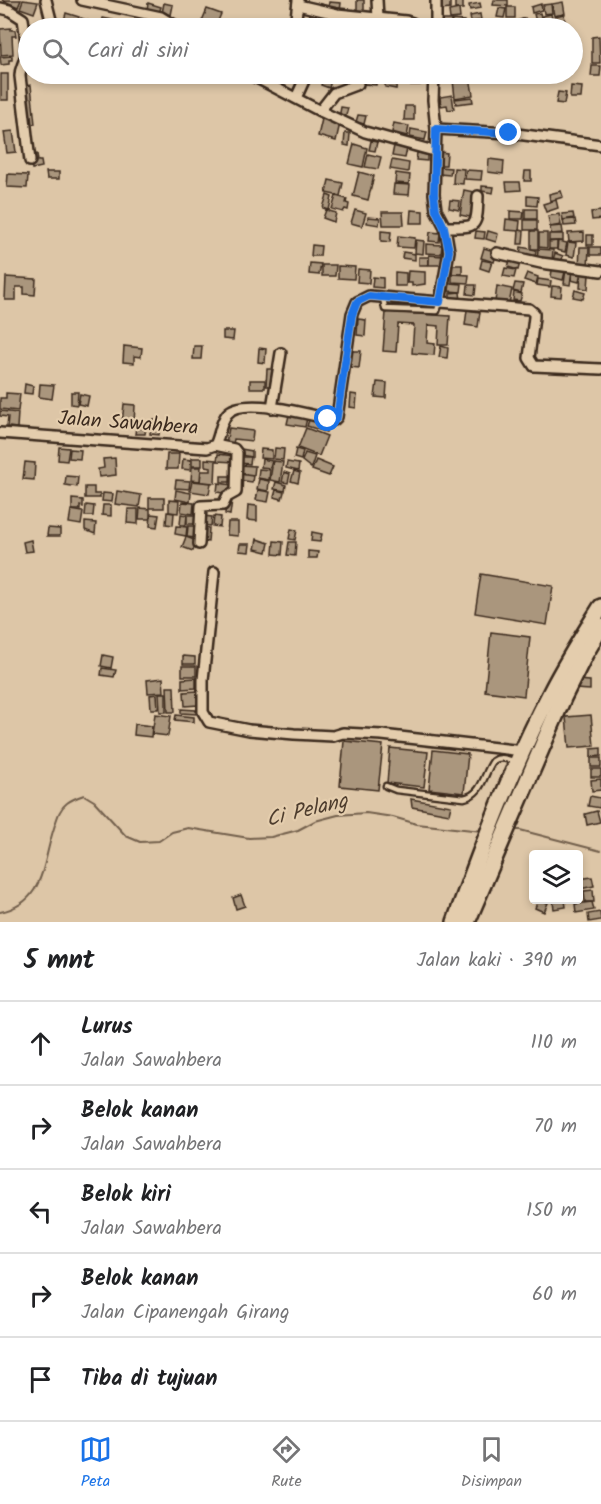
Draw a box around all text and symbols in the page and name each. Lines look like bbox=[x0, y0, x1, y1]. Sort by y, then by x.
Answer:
search box bbox=[18, 18, 583, 84]
text: Cari di sini bbox=[87, 34, 188, 69]
icon: search bbox=[39, 35, 72, 68]
route end bbox=[495, 119, 521, 145]
street label: Jalan Sawahbera bbox=[57, 403, 199, 445]
route start bbox=[314, 405, 340, 431]
water label: Ci Pelang bbox=[263, 785, 352, 837]
map controls bbox=[529, 850, 583, 904]
button: layers bbox=[529, 850, 583, 904]
text: 5 mnt bbox=[24, 940, 95, 982]
text: Jalan kaki · 390 m bbox=[417, 945, 577, 977]
text: Lurus bbox=[81, 1010, 133, 1045]
icon: ahead bbox=[24, 1027, 57, 1060]
text: 110 m bbox=[531, 1027, 577, 1059]
text: Jalan Sawahbera bbox=[81, 1045, 222, 1077]
text: Belok kanan bbox=[81, 1094, 198, 1129]
icon: right bbox=[24, 1111, 57, 1144]
text: 70 m bbox=[534, 1111, 577, 1143]
text: Jalan Sawahbera bbox=[81, 1129, 222, 1161]
text: Belok kiri bbox=[81, 1178, 171, 1213]
icon: left bbox=[24, 1195, 57, 1228]
text: 150 m bbox=[526, 1195, 577, 1227]
text: Jalan Sawahbera bbox=[81, 1213, 222, 1245]
text: Belok kanan bbox=[81, 1262, 198, 1297]
icon: right bbox=[24, 1279, 57, 1312]
text: 60 m bbox=[532, 1279, 577, 1311]
text: Jalan Cipanengah Girang bbox=[81, 1297, 289, 1329]
text: Tiba di tujuan bbox=[81, 1362, 217, 1397]
icon: arrive bbox=[24, 1363, 57, 1396]
tab: Peta bbox=[79, 1433, 112, 1494]
tab: Rute bbox=[270, 1433, 303, 1494]
tab: Disimpan bbox=[461, 1433, 522, 1494]

